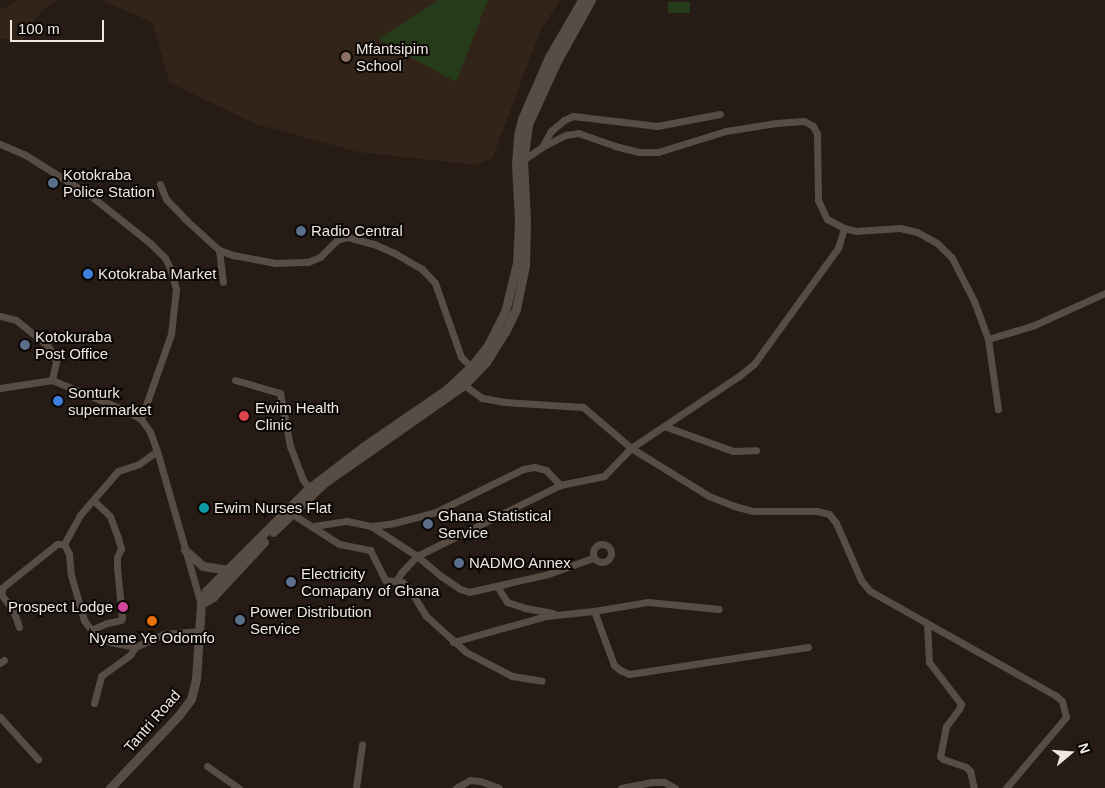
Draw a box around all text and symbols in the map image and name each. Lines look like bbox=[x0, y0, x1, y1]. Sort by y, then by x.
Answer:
scale bar bbox=[12, 10, 106, 42]
text: 100 m bbox=[18, 20, 60, 37]
place label: Mfantsipim School bbox=[356, 39, 429, 74]
marker: Mfantsipim School bbox=[340, 51, 352, 63]
place label: Kotokraba Police Station bbox=[63, 165, 155, 200]
marker: Kotokraba Police Station bbox=[47, 177, 59, 189]
place label: Radio Central bbox=[311, 222, 403, 240]
marker: Radio Central bbox=[295, 225, 307, 237]
place label: Kotokraba Market bbox=[98, 265, 216, 283]
marker: Kotokraba Market bbox=[82, 268, 94, 280]
place label: Kotokuraba Post Office bbox=[35, 327, 112, 362]
marker: Kotokuraba Post Office bbox=[19, 339, 31, 351]
place label: Sonturk supermarket bbox=[68, 383, 151, 418]
marker: Sonturk supermarket bbox=[52, 395, 64, 407]
place label: Ewim Health Clinic bbox=[255, 398, 339, 433]
marker: Ewim Health Clinic bbox=[237, 409, 251, 423]
place label: Ewim Nurses Flat bbox=[214, 499, 332, 517]
marker: Ewim Nurses Flat bbox=[198, 502, 210, 514]
place label: Ghana Statistical Service bbox=[438, 506, 551, 541]
marker: Ghana Statistical Service bbox=[422, 518, 434, 530]
place label: NADMO Annex bbox=[469, 554, 572, 572]
marker: NADMO Annex bbox=[453, 557, 465, 569]
place label: Electricity Comapany of Ghana bbox=[301, 564, 439, 599]
marker: Electricity Comapany of Ghana bbox=[285, 576, 297, 588]
place label: Prospect Lodge bbox=[8, 598, 113, 616]
marker: Prospect Lodge bbox=[117, 601, 129, 613]
place label: Power Distribution Service bbox=[250, 602, 372, 637]
marker: Power Distribution Service bbox=[234, 614, 246, 626]
marker: Nyame Ye Odomfo bbox=[146, 615, 158, 627]
place label: Nyame Ye Odomfo bbox=[89, 629, 215, 647]
street label: Tantri Road bbox=[120, 686, 184, 756]
north arrow bbox=[1045, 728, 1095, 778]
text: N bbox=[1075, 741, 1093, 756]

